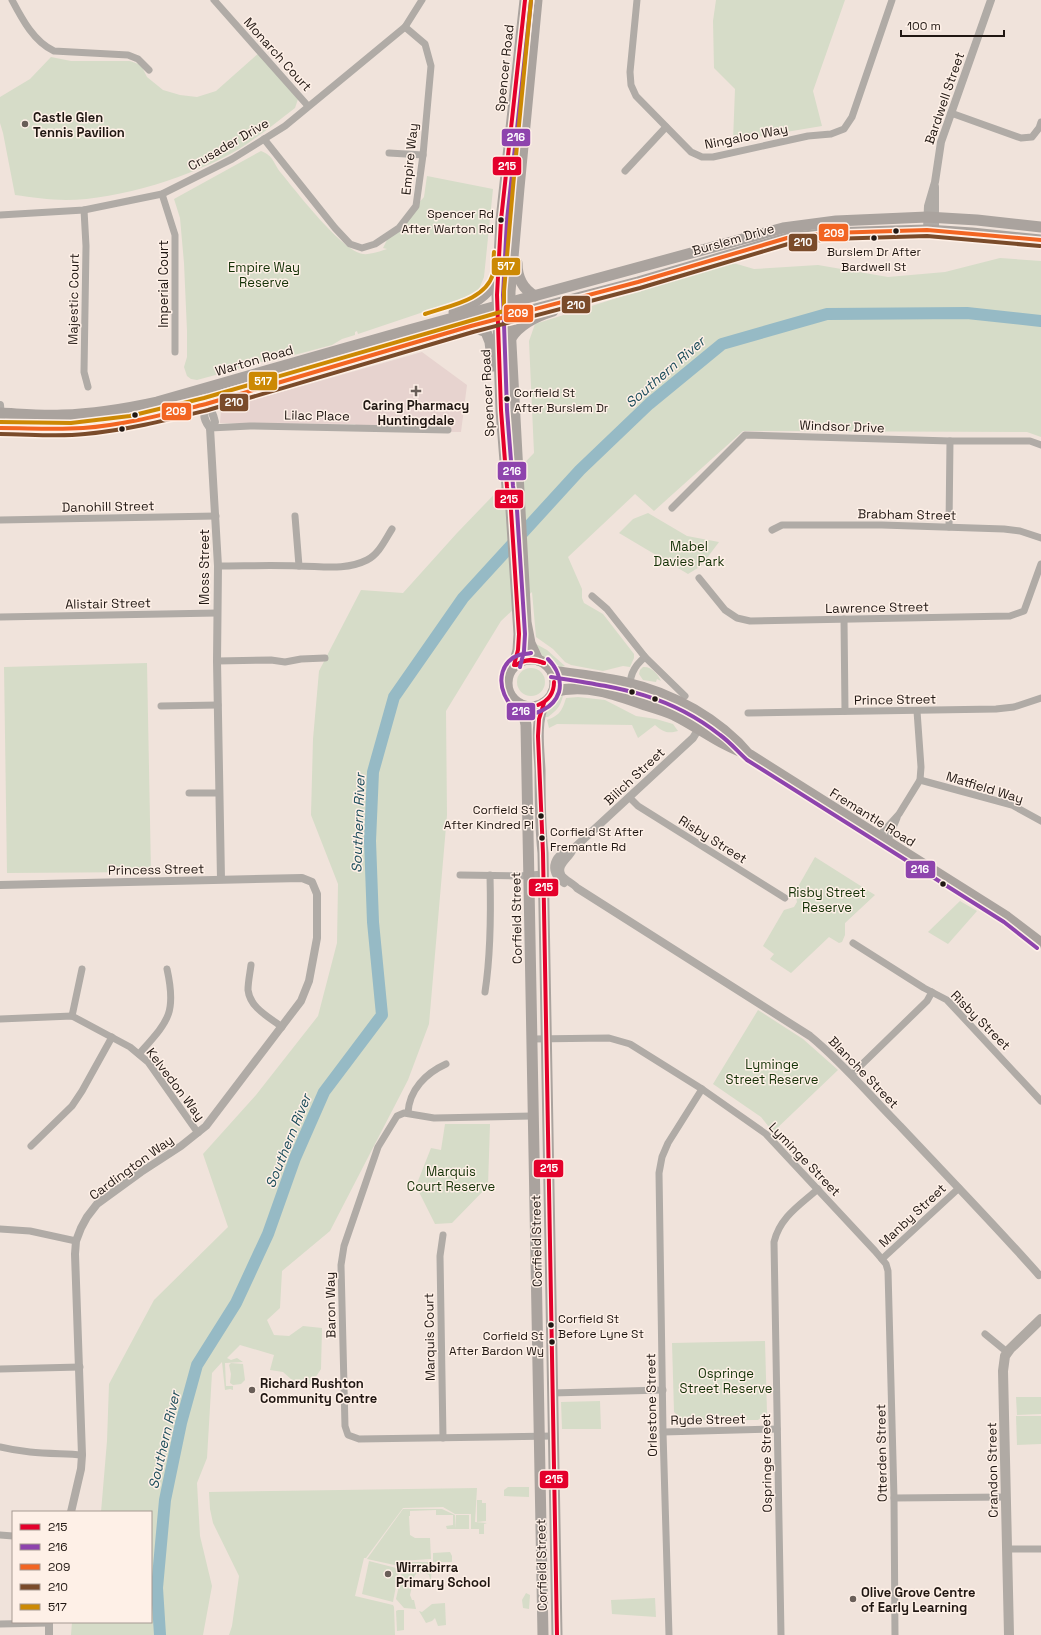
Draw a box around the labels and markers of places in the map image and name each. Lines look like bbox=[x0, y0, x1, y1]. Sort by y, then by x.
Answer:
place label: Castle Glen Tennis Pavilion bbox=[33, 109, 125, 141]
marker: Castle Glen Tennis Pavilion bbox=[20, 119, 30, 129]
place label: Spencer Rd After Warton Rd bbox=[401, 206, 494, 237]
marker: Spencer Rd After Warton Rd bbox=[496, 215, 506, 225]
unlabelled marker bbox=[891, 226, 901, 236]
marker: Burslem Dr After Bardwell St bbox=[869, 233, 879, 243]
place label: Burslem Dr After Bardwell St bbox=[827, 244, 922, 275]
place label: Corfield St After Burslem Dr bbox=[514, 385, 609, 416]
marker: Caring Pharmacy Huntingdale bbox=[411, 386, 421, 396]
marker: Corfield St After Burslem Dr bbox=[502, 394, 512, 404]
place label: Caring Pharmacy Huntingdale bbox=[363, 397, 469, 429]
unlabelled marker bbox=[130, 410, 140, 420]
unlabelled marker bbox=[117, 424, 127, 434]
unlabelled marker bbox=[627, 687, 637, 697]
unlabelled marker bbox=[650, 694, 660, 704]
place label: Corfield St After Kindred Pl bbox=[444, 802, 534, 833]
marker: Corfield St After Kindred Pl bbox=[536, 811, 546, 821]
place label: Corfield St After Fremantle Rd bbox=[550, 824, 644, 855]
marker: Corfield St After Fremantle Rd bbox=[537, 833, 547, 843]
unlabelled marker bbox=[938, 879, 948, 889]
place label: Corfield St Before Lyne St bbox=[558, 1311, 644, 1342]
marker: Corfield St Before Lyne St bbox=[546, 1320, 556, 1330]
place label: Corfield St After Bardon Wy bbox=[449, 1328, 544, 1359]
marker: Corfield St After Bardon Wy bbox=[547, 1337, 557, 1347]
place label: Richard Rushton Community Centre bbox=[260, 1375, 377, 1407]
marker: Richard Rushton Community Centre bbox=[247, 1385, 257, 1395]
place label: Wirrabirra Primary School bbox=[396, 1559, 490, 1591]
marker: Wirrabirra Primary School bbox=[383, 1569, 393, 1579]
place label: Olive Grove Centre of Early Learning bbox=[861, 1584, 976, 1616]
marker: Olive Grove Centre of Early Learning bbox=[848, 1594, 858, 1604]

